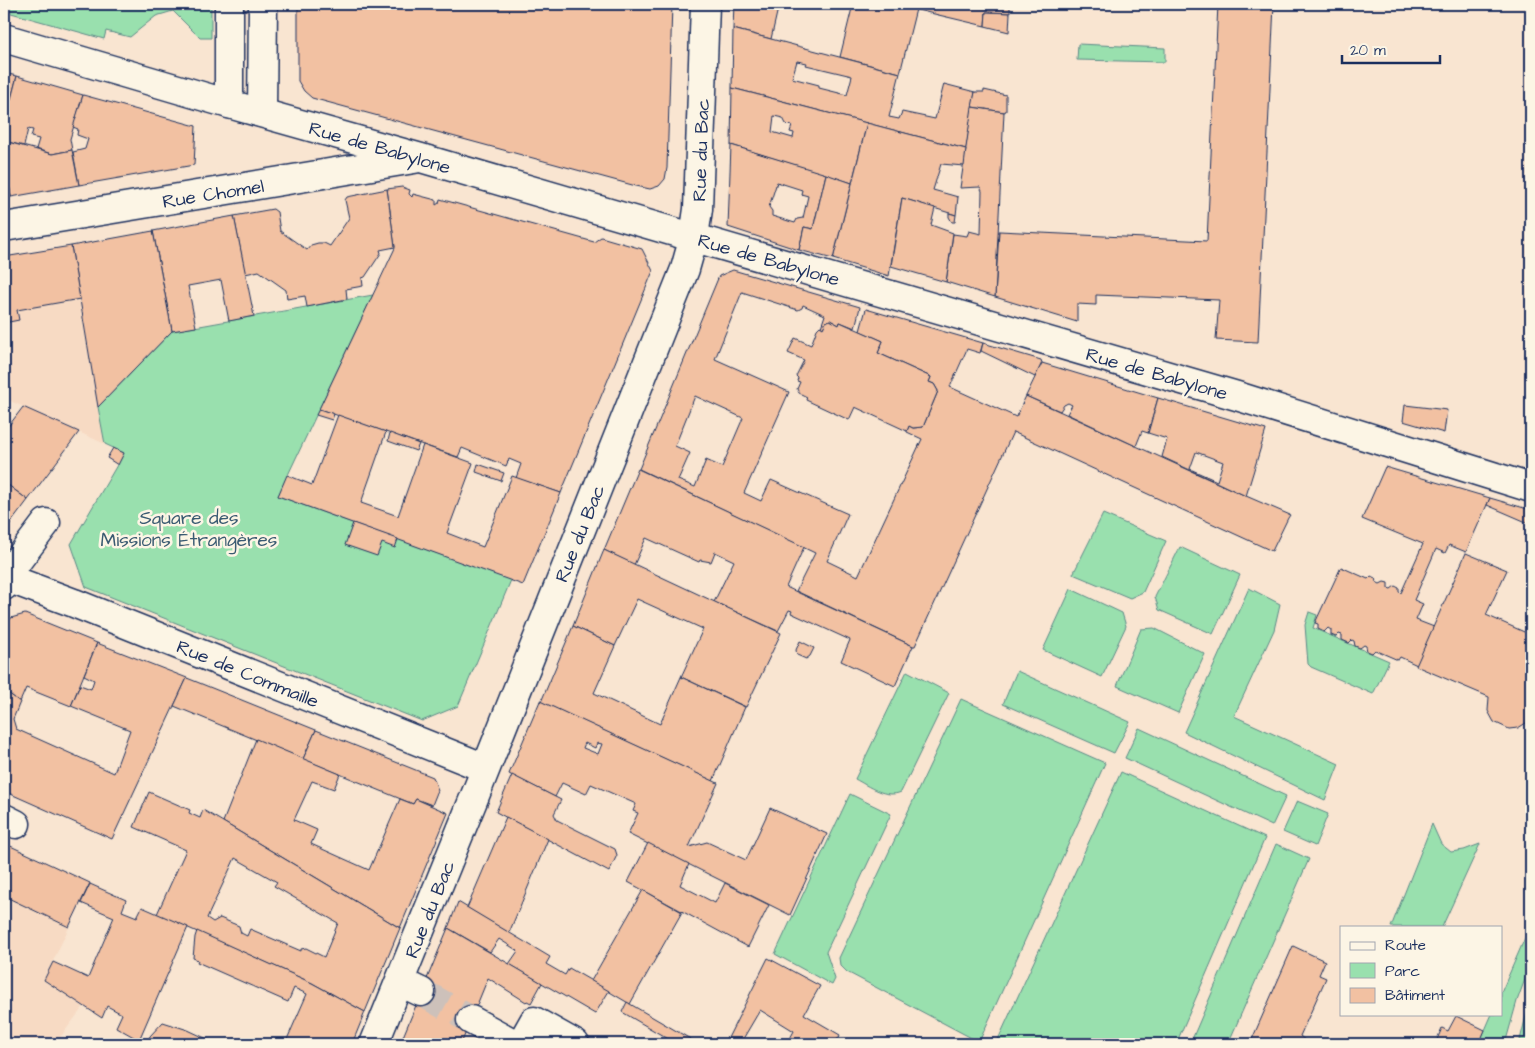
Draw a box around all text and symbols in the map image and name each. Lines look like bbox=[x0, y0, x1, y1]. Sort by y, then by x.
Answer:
scale bar bbox=[1342, 32, 1440, 64]
text: 20 m bbox=[1350, 40, 1386, 61]
street label: Rue du Bac bbox=[686, 98, 717, 202]
street label: Rue de Babylone bbox=[305, 115, 454, 183]
street label: Rue Chomel bbox=[160, 173, 266, 216]
street label: Rue de Babylone bbox=[694, 227, 843, 295]
street label: Rue de Babylone bbox=[1082, 341, 1231, 409]
street label: Rue du Bac bbox=[549, 481, 612, 586]
park label: Square des Missions Étrangères bbox=[101, 505, 277, 555]
street label: Rue de Commaille bbox=[172, 634, 323, 715]
street label: Rue du Bac bbox=[399, 857, 462, 962]
legend bbox=[1340, 926, 1502, 1016]
text: Route bbox=[1385, 935, 1426, 956]
text: Parc bbox=[1385, 961, 1420, 982]
text: Bâtiment bbox=[1385, 985, 1445, 1006]

